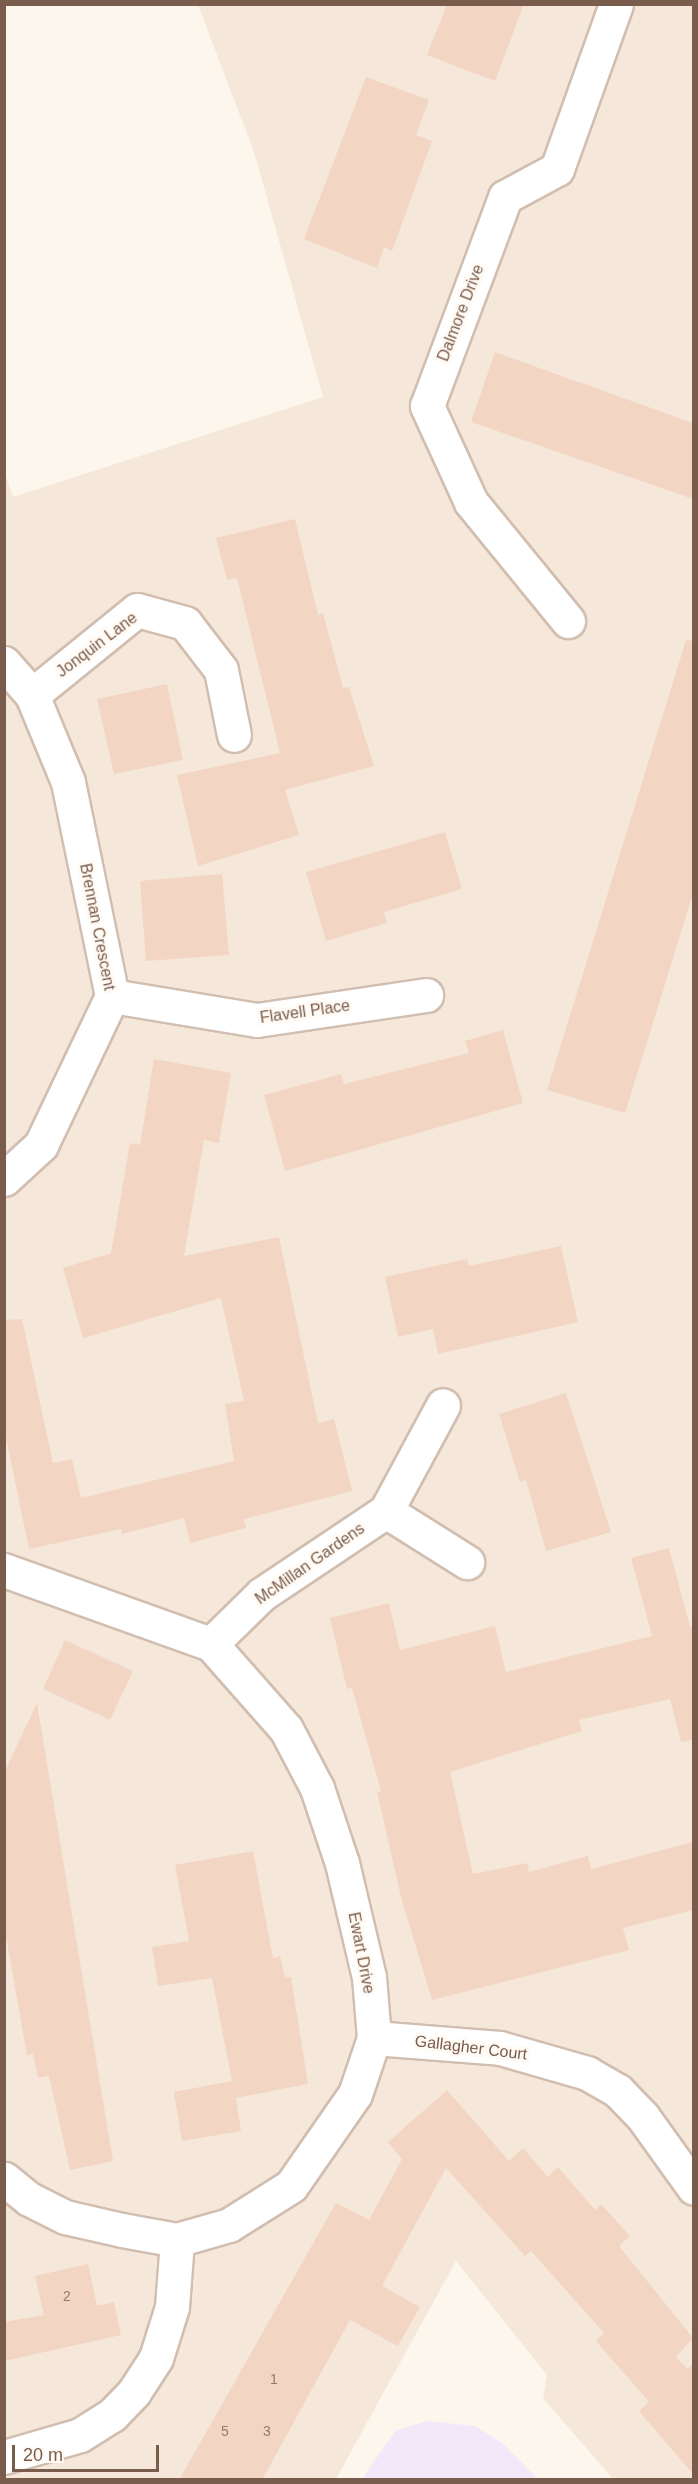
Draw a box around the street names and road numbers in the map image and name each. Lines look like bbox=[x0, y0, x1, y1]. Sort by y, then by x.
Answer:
street label: Dalmore Drive bbox=[434, 262, 488, 364]
street label: Jonquin Lane bbox=[53, 608, 141, 682]
street label: Brennan Crescent bbox=[75, 862, 119, 992]
street label: Flavell Place bbox=[259, 996, 351, 1028]
street label: McMillan Gardens bbox=[252, 1519, 368, 1609]
street label: Ewart Drive bbox=[344, 1911, 378, 1995]
street label: Gallagher Court bbox=[414, 2032, 528, 2064]

